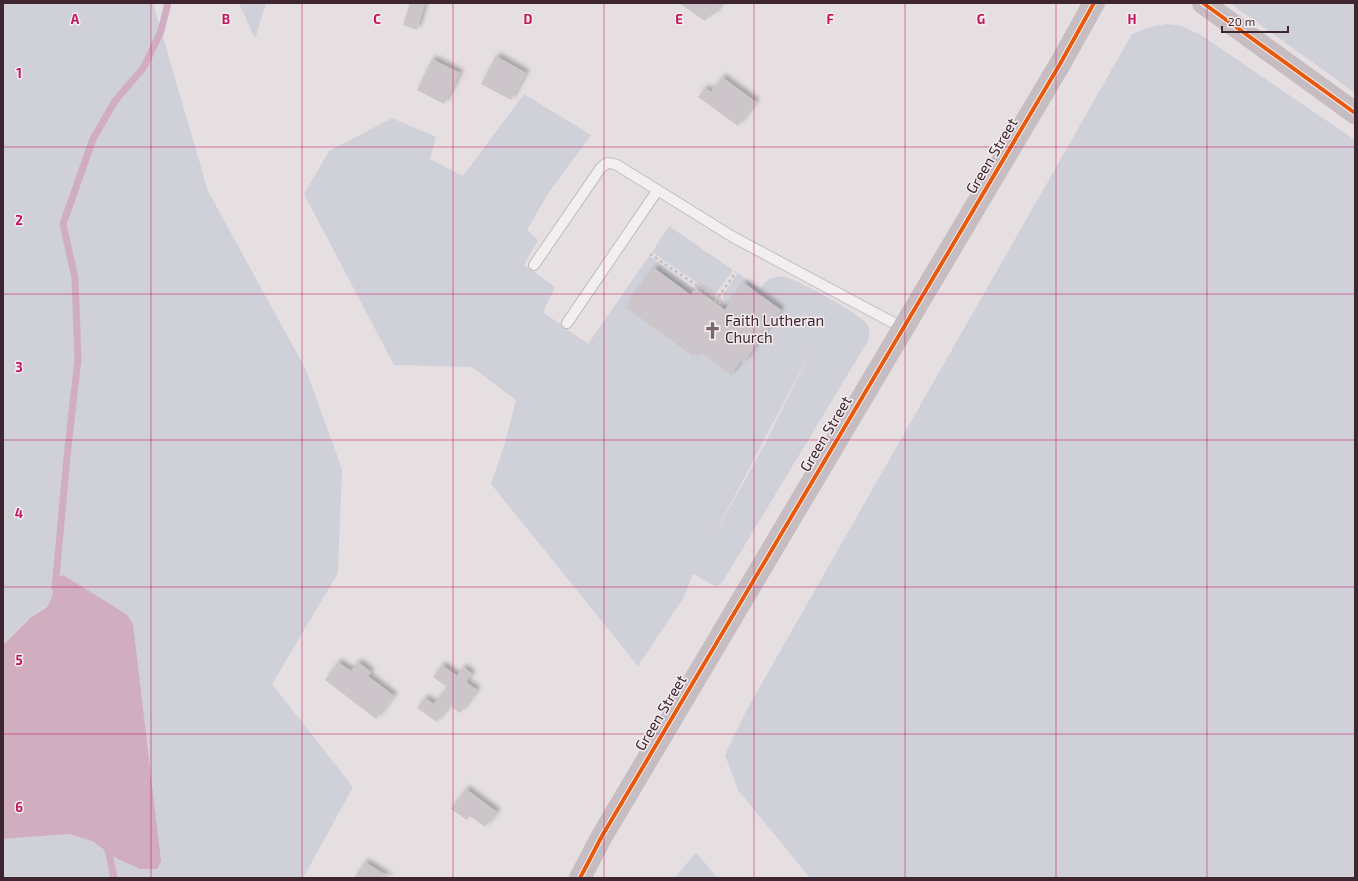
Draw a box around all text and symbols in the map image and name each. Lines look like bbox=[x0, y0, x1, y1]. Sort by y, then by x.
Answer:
scale bar bbox=[1222, 8, 1288, 34]
text: A bbox=[71, 11, 80, 27]
text: B bbox=[222, 11, 230, 27]
text: C bbox=[373, 11, 381, 27]
text: D bbox=[524, 11, 533, 27]
text: E bbox=[675, 11, 683, 27]
text: F bbox=[826, 11, 834, 27]
text: G bbox=[977, 11, 985, 27]
text: H bbox=[1128, 11, 1137, 27]
text: 20 m bbox=[1228, 14, 1255, 28]
text: 1 bbox=[16, 65, 22, 81]
street label: Green Street bbox=[962, 114, 1021, 197]
text: 2 bbox=[15, 212, 23, 228]
place label: Faith Lutheran Church bbox=[725, 311, 824, 346]
church icon: Faith Lutheran Church bbox=[702, 320, 722, 340]
text: 3 bbox=[15, 359, 23, 375]
street label: Green Street bbox=[796, 392, 855, 475]
text: 4 bbox=[15, 505, 23, 521]
text: 5 bbox=[15, 652, 23, 668]
street label: Green Street bbox=[631, 671, 690, 754]
text: 6 bbox=[15, 799, 23, 815]

